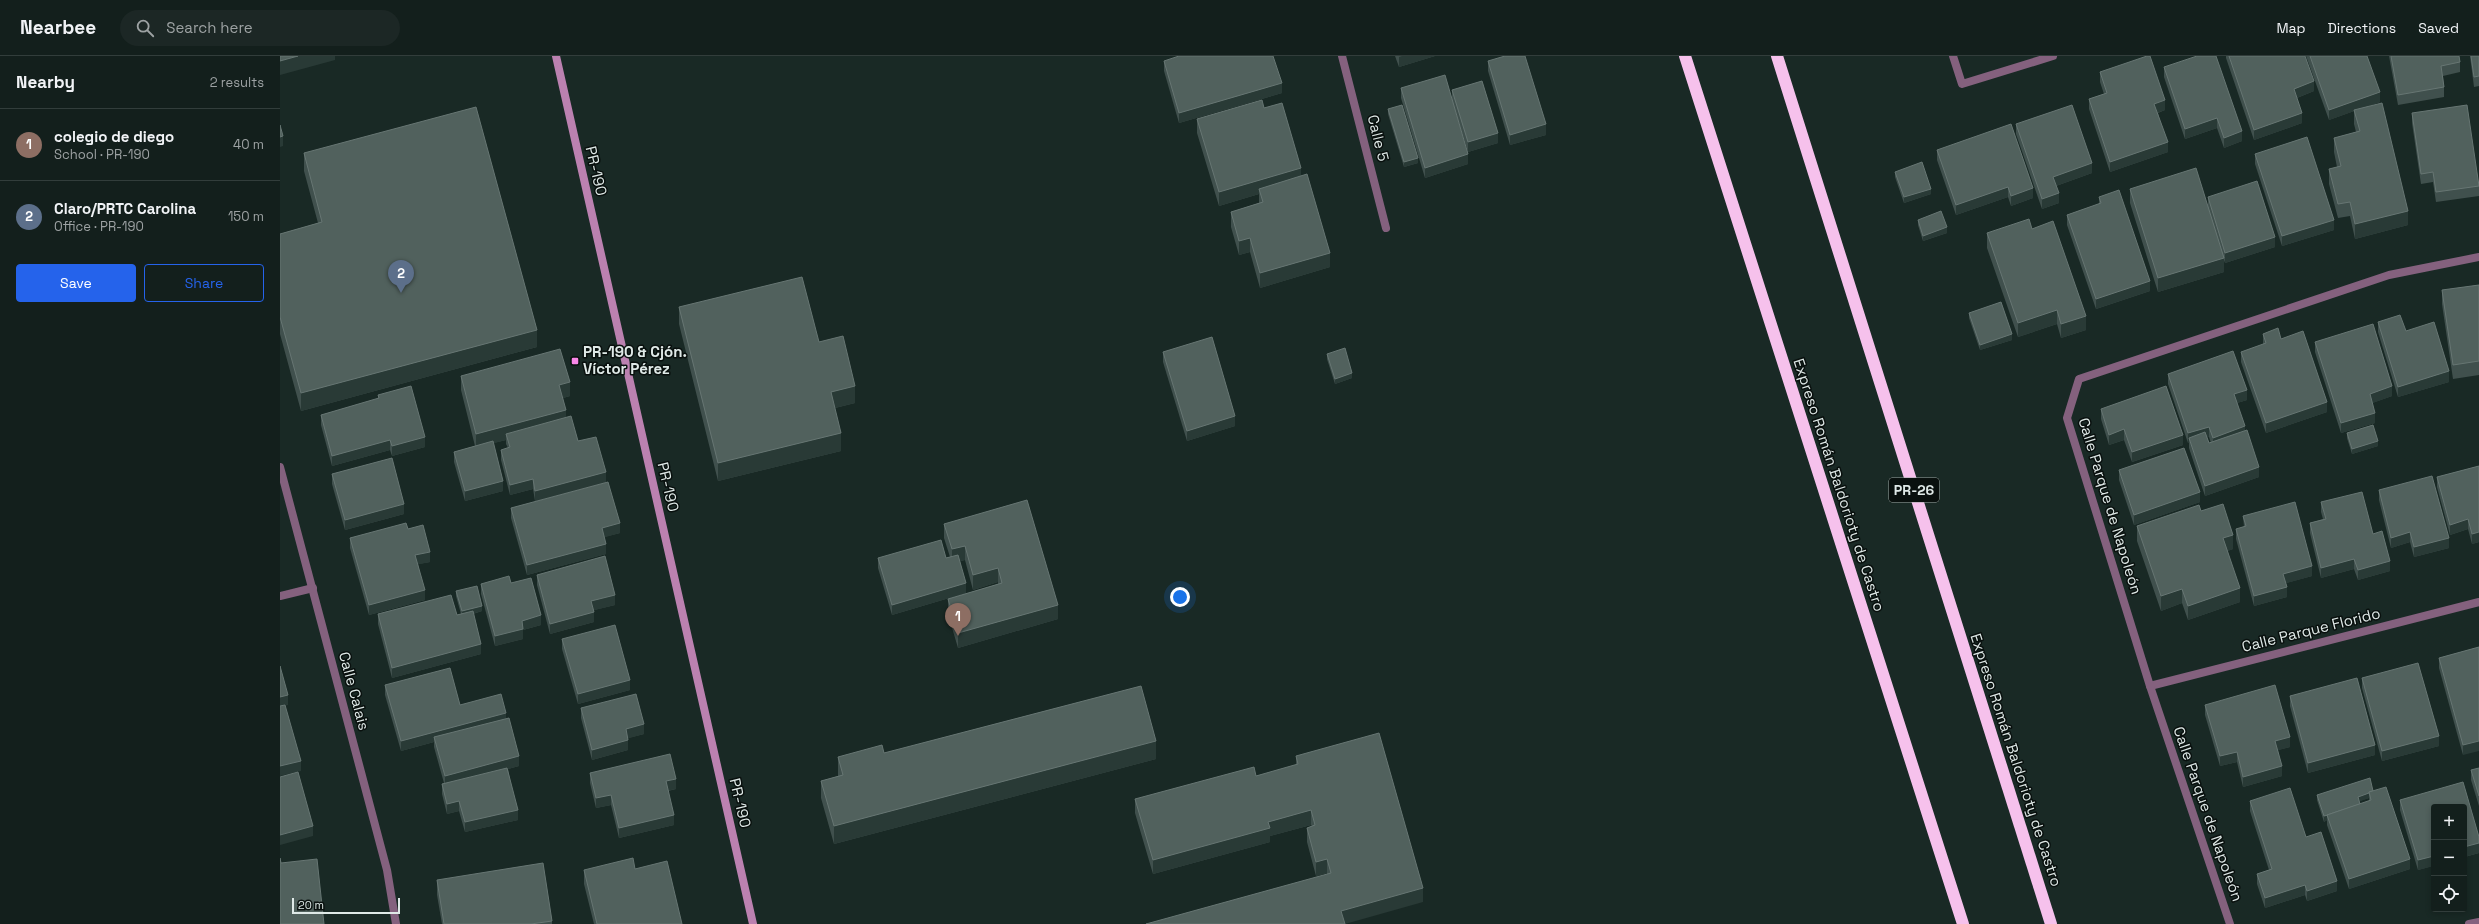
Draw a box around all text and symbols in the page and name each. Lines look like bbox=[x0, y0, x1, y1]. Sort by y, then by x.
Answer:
search box bbox=[120, 10, 400, 46]
text: Nearbee bbox=[20, 15, 96, 40]
icon: search bbox=[134, 17, 156, 39]
text: Search here bbox=[166, 18, 253, 37]
text: Map bbox=[2276, 19, 2306, 37]
text: Directions bbox=[2328, 19, 2396, 37]
text: Saved bbox=[2418, 19, 2459, 37]
text: Nearby bbox=[16, 71, 75, 93]
text: 2 results bbox=[210, 74, 264, 91]
street label: Calle 5 bbox=[1364, 113, 1393, 163]
text: colegio de diego bbox=[54, 127, 174, 146]
text: 1 bbox=[26, 136, 32, 153]
text: 40 m bbox=[233, 136, 264, 153]
street label: PR-190 bbox=[582, 144, 611, 198]
text: School · PR-190 bbox=[54, 146, 150, 163]
text: Claro/PRTC Carolina bbox=[54, 199, 196, 218]
text: 2 bbox=[25, 208, 33, 225]
text: 150 m bbox=[228, 208, 264, 225]
text: Office · PR-190 bbox=[54, 218, 144, 235]
pin: 2 bbox=[388, 260, 414, 293]
button: Save bbox=[16, 264, 136, 302]
button: Share bbox=[144, 264, 264, 302]
place label: PR-190 & Cjón. Víctor Pérez bbox=[583, 342, 687, 378]
marker: PR-190 & Cjón. Víctor Pérez bbox=[570, 356, 580, 366]
street label: Expreso Román Baldorioty de Castro bbox=[1790, 356, 1889, 614]
street label: Calle Parque de Napoleón bbox=[2075, 415, 2146, 596]
street label: PR-190 bbox=[654, 460, 683, 514]
road number: PR-26 bbox=[1889, 478, 1939, 502]
your location bbox=[1170, 587, 1190, 607]
pin: 1 bbox=[945, 603, 971, 636]
street label: Calle Parque Florido bbox=[2240, 603, 2382, 656]
street label: Expreso Román Baldorioty de Castro bbox=[1967, 631, 2066, 889]
street label: Calle Calais bbox=[335, 650, 374, 732]
street label: Calle Parque de Napoleón bbox=[2170, 724, 2247, 904]
street label: PR-190 bbox=[726, 776, 755, 830]
map controls bbox=[2431, 804, 2467, 912]
button: + bbox=[2431, 804, 2467, 840]
button: − bbox=[2431, 840, 2467, 876]
button: locate bbox=[2431, 876, 2467, 912]
scale bar bbox=[292, 896, 400, 915]
text: 20 m bbox=[298, 898, 324, 912]

